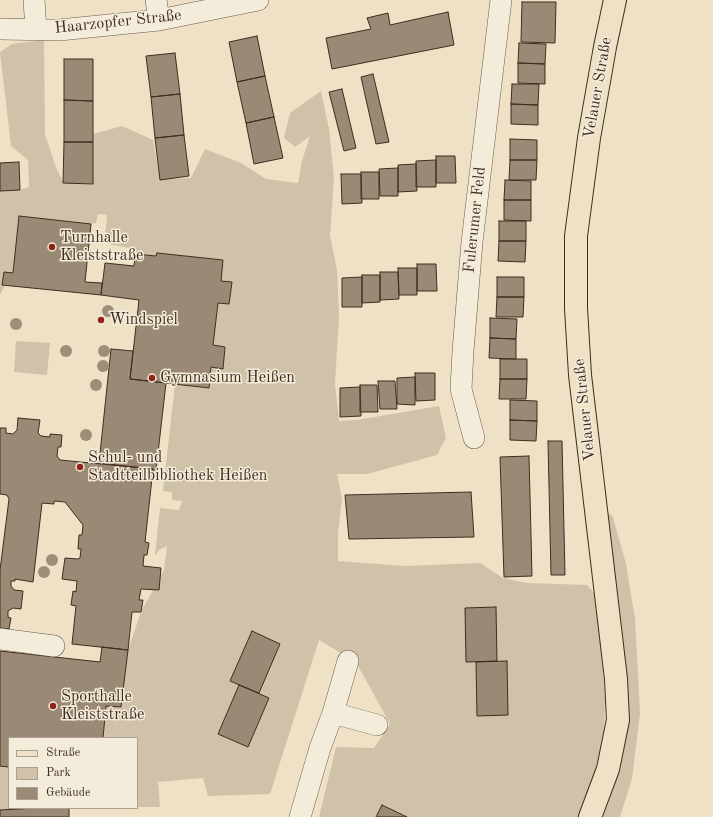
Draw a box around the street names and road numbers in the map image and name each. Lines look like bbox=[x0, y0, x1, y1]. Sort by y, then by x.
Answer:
street label: Haarzopfer Straße bbox=[54, 6, 182, 38]
street label: Velauer Straße bbox=[580, 36, 616, 140]
street label: Fulerumer Feld bbox=[460, 166, 490, 274]
street label: Velauer Straße bbox=[570, 358, 600, 462]

